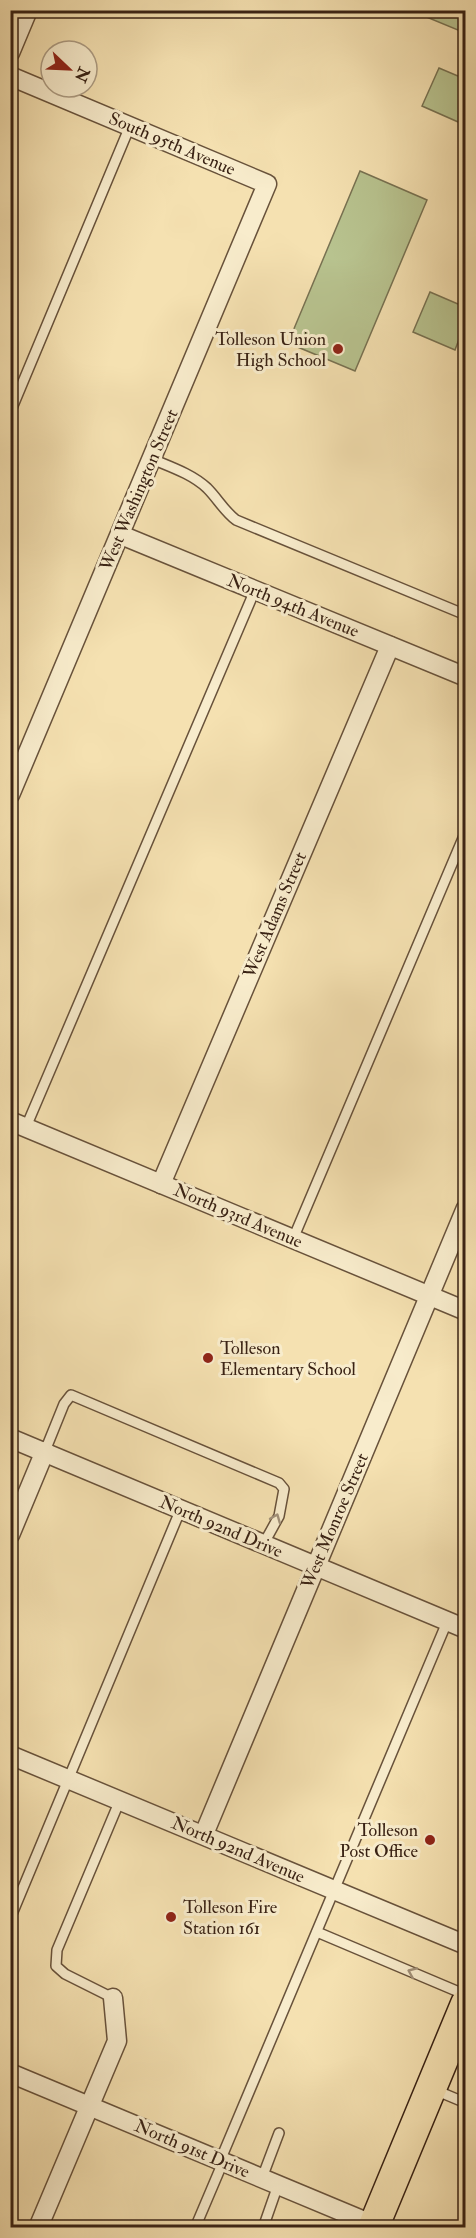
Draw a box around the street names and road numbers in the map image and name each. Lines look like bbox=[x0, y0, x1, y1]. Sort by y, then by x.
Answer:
street label: South 95th Avenue bbox=[105, 107, 239, 181]
street label: West Washington Street bbox=[94, 405, 184, 575]
street label: North 94th Avenue bbox=[224, 569, 363, 643]
street label: West Adams Street bbox=[238, 848, 312, 983]
street label: North 93rd Avenue bbox=[170, 1179, 306, 1254]
street label: West Monroe Street bbox=[296, 1450, 374, 1593]
street label: North 92nd Drive bbox=[156, 1491, 286, 1563]
street label: North 92nd Avenue bbox=[168, 1812, 308, 1889]
street label: North 91st Drive bbox=[131, 2114, 253, 2184]

